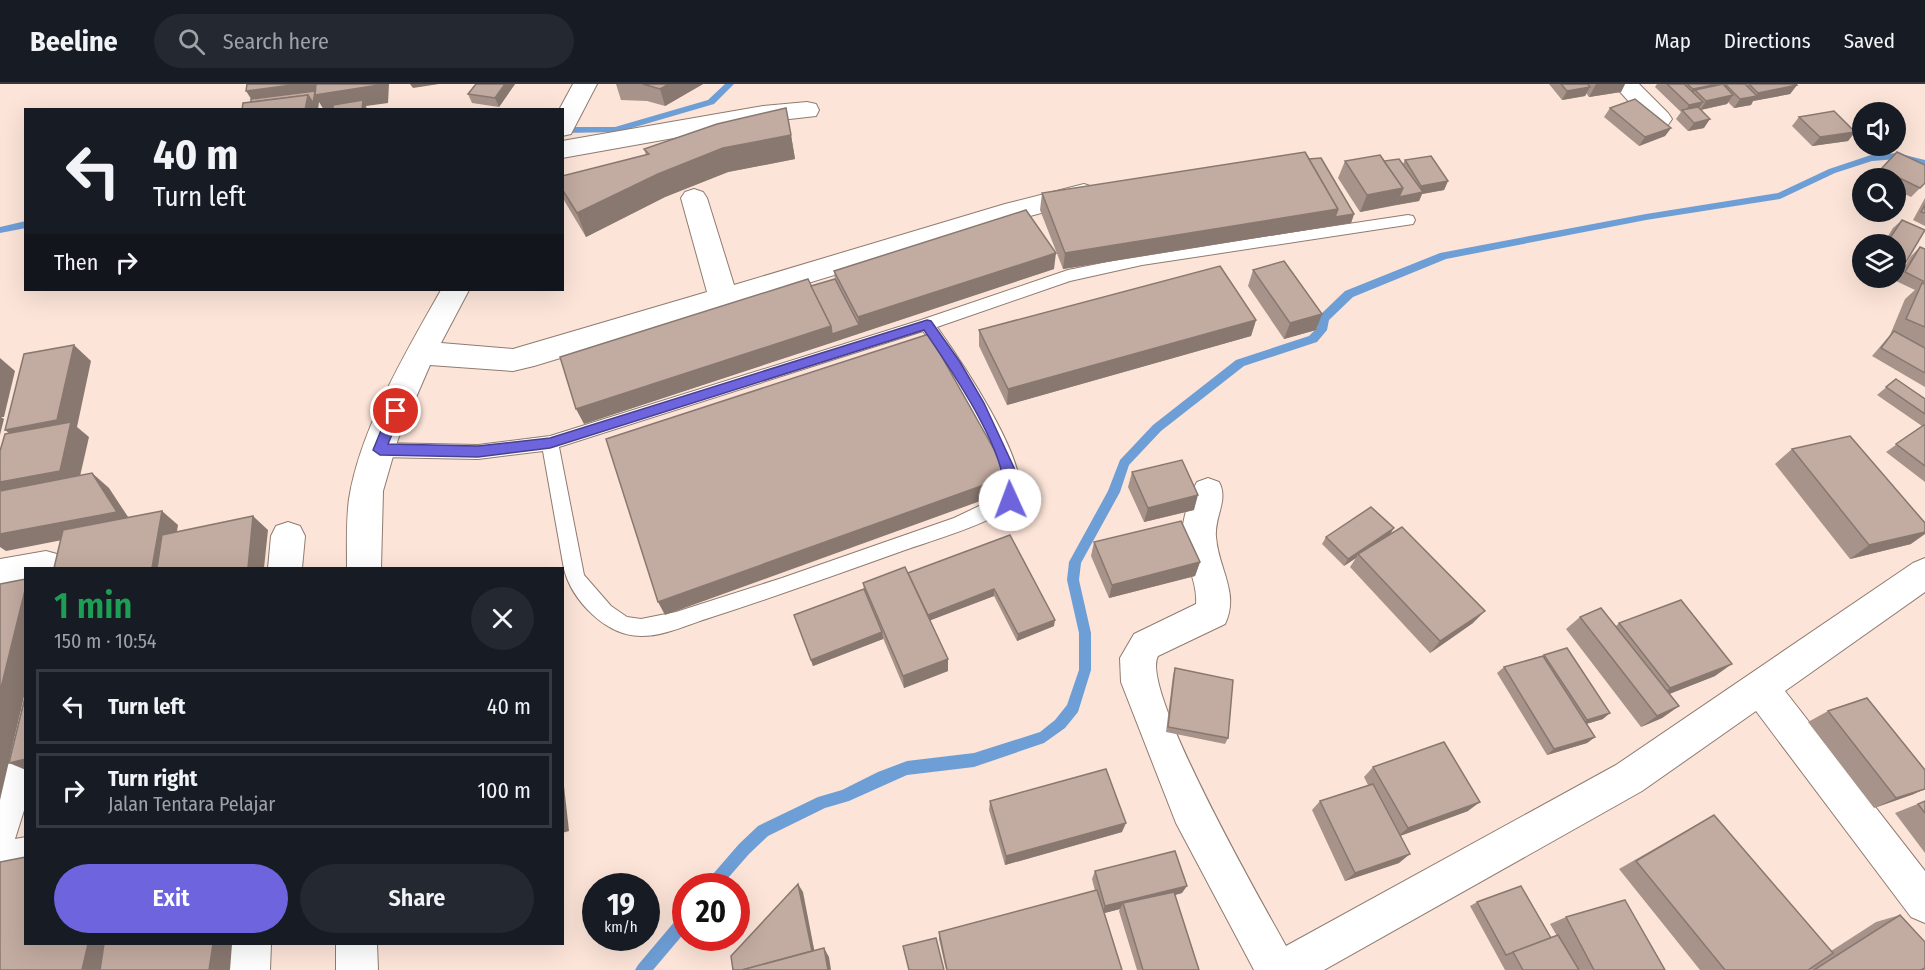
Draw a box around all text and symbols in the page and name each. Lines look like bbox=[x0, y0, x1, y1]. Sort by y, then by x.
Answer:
search box bbox=[154, 14, 574, 68]
text: Beeline bbox=[30, 25, 118, 58]
icon: search bbox=[175, 25, 208, 58]
text: Search here bbox=[223, 28, 329, 55]
text: Map bbox=[1654, 28, 1691, 54]
text: Directions bbox=[1724, 28, 1811, 54]
text: Saved bbox=[1844, 28, 1895, 54]
map controls bbox=[1852, 102, 1906, 288]
button: sound bbox=[1852, 102, 1906, 156]
text: 40 m bbox=[153, 130, 238, 180]
icon: left bbox=[54, 132, 132, 210]
button: search bbox=[1852, 168, 1906, 222]
text: Turn left bbox=[153, 181, 246, 213]
button: layers bbox=[1852, 234, 1906, 288]
icon: right bbox=[110, 246, 143, 279]
text: Then bbox=[54, 249, 98, 276]
pin bbox=[370, 385, 421, 436]
icon: arrive bbox=[379, 394, 412, 427]
position arrow bbox=[978, 468, 1042, 532]
text: 1 min bbox=[54, 584, 132, 628]
button: close bbox=[471, 587, 534, 650]
text: 150 m · 10:54 bbox=[54, 629, 157, 653]
icon: left bbox=[57, 690, 90, 723]
text: Turn left bbox=[108, 693, 186, 720]
text: 40 m bbox=[487, 693, 531, 720]
text: Turn right bbox=[108, 765, 197, 792]
icon: right bbox=[57, 774, 90, 807]
text: 100 m bbox=[477, 777, 531, 804]
text: Jalan Tentara Pelajar bbox=[108, 792, 275, 816]
button: Exit bbox=[54, 864, 288, 933]
button: Share bbox=[300, 864, 534, 933]
speed limit sign: 20 bbox=[672, 873, 750, 951]
text: 19 bbox=[607, 887, 635, 923]
text: km/h bbox=[604, 918, 638, 936]

